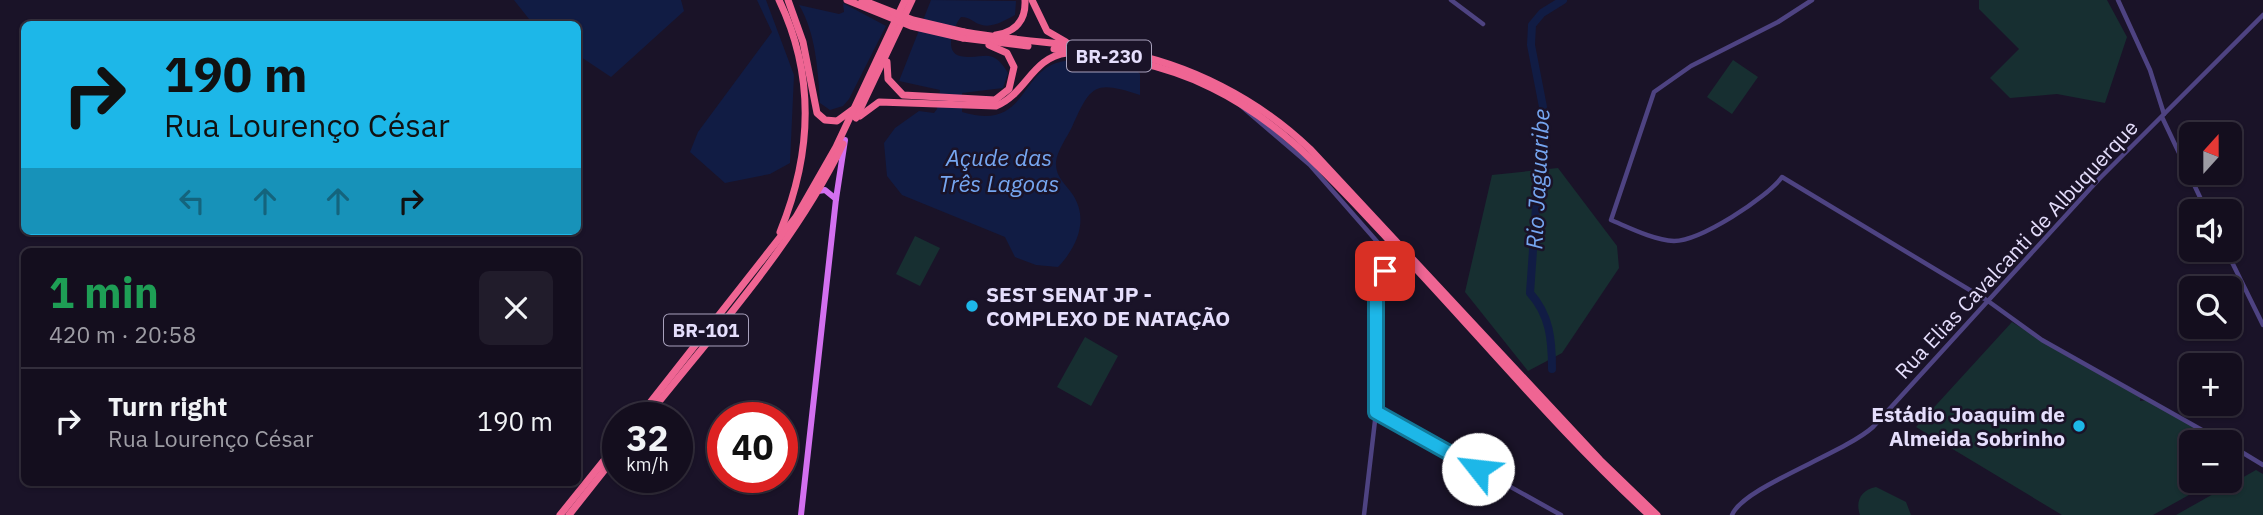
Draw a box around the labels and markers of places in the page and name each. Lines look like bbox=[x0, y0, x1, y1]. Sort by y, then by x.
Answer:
pin bbox=[1355, 241, 1415, 301]
place label: SEST SENAT JP - COMPLEXO DE NATAÇÃO bbox=[986, 280, 1230, 332]
marker: SEST SENAT JP - COMPLEXO DE NATAÇÃO bbox=[964, 298, 980, 314]
place label: Estádio Joaquim de Almeida Sobrinho bbox=[1871, 400, 2065, 452]
marker: Estádio Joaquim de Almeida Sobrinho bbox=[2071, 418, 2087, 434]

